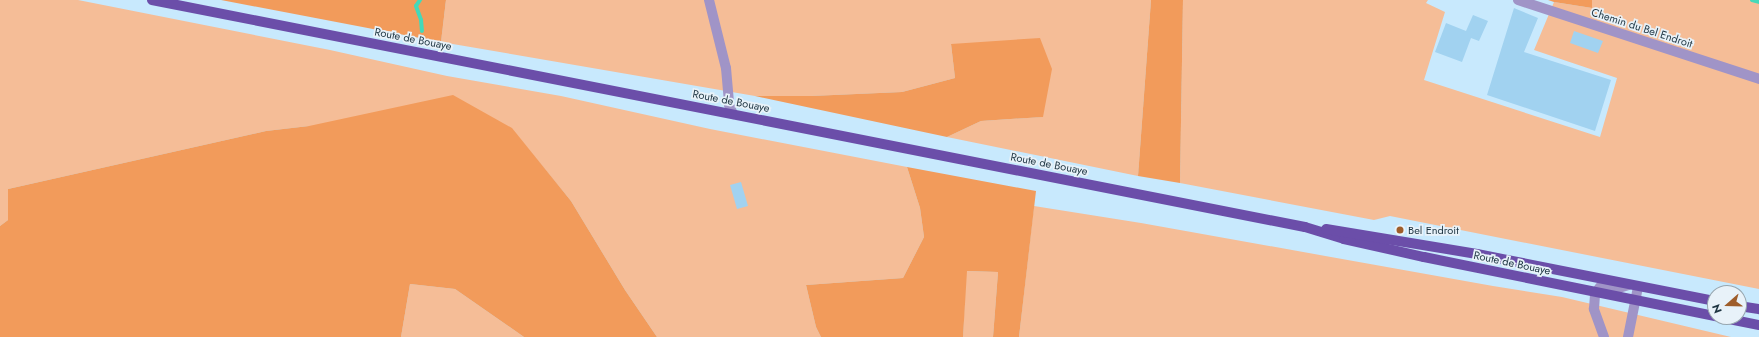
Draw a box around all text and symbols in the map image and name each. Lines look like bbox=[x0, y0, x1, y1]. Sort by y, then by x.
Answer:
street label: Chemin du Bel Endroit bbox=[1590, 5, 1694, 51]
street label: Route de Bouaye bbox=[373, 25, 453, 53]
street label: Route de Bouaye bbox=[691, 87, 771, 115]
street label: Route de Bouaye bbox=[1009, 150, 1089, 178]
place label: Bel Endroit bbox=[1408, 223, 1459, 237]
marker: Bel Endroit bbox=[1395, 225, 1405, 235]
street label: Route de Bouaye bbox=[1472, 248, 1552, 278]
north arrow bbox=[1707, 285, 1747, 325]
text: N bbox=[1708, 302, 1726, 316]

